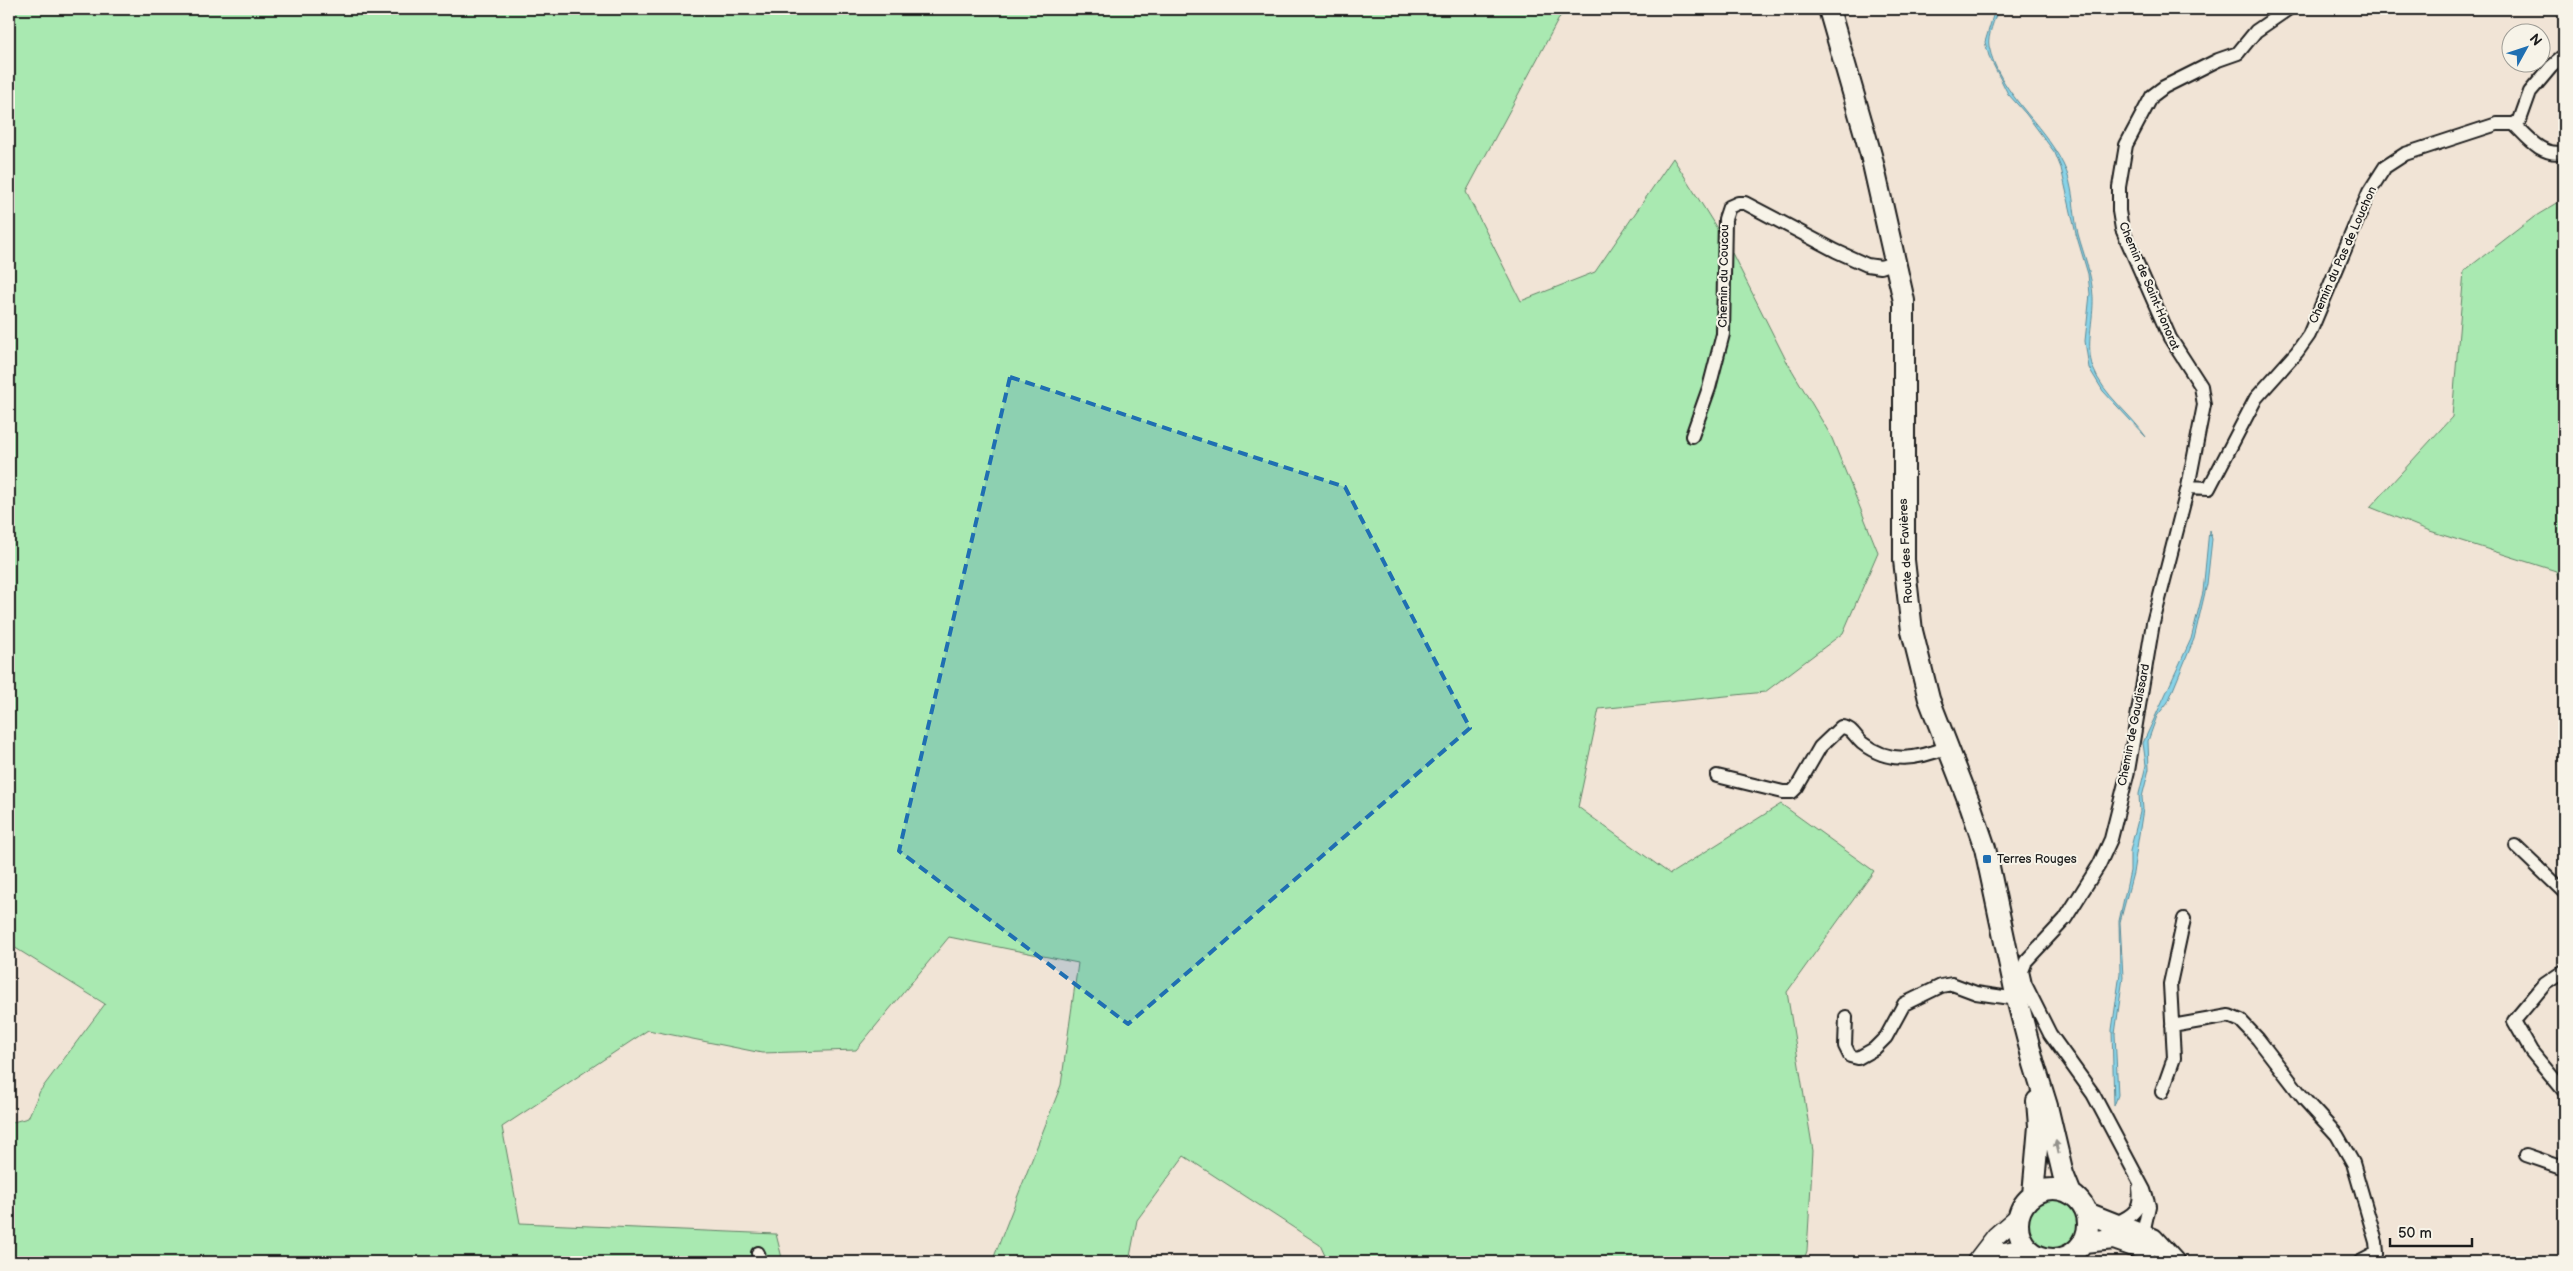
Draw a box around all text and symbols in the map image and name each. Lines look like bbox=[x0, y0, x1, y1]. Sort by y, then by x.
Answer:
north arrow bbox=[2500, 22, 2550, 72]
text: N bbox=[2526, 30, 2545, 49]
street label: Chemin du Pas de Louchon bbox=[2306, 184, 2380, 326]
street label: Chemin de Saint-Honorat bbox=[2115, 220, 2183, 352]
street label: Chemin du Coucou bbox=[1716, 224, 1732, 328]
street label: Route des Favières bbox=[1896, 498, 1916, 604]
street label: Chemin de Gaudissard bbox=[2115, 663, 2153, 787]
place label: Terres Rouges bbox=[1997, 852, 2077, 867]
marker: Terres Rouges bbox=[1981, 853, 1993, 865]
one-way arrow bbox=[2053, 1140, 2061, 1155]
scale bar bbox=[2390, 1216, 2473, 1248]
text: 50 m bbox=[2398, 1224, 2432, 1243]

